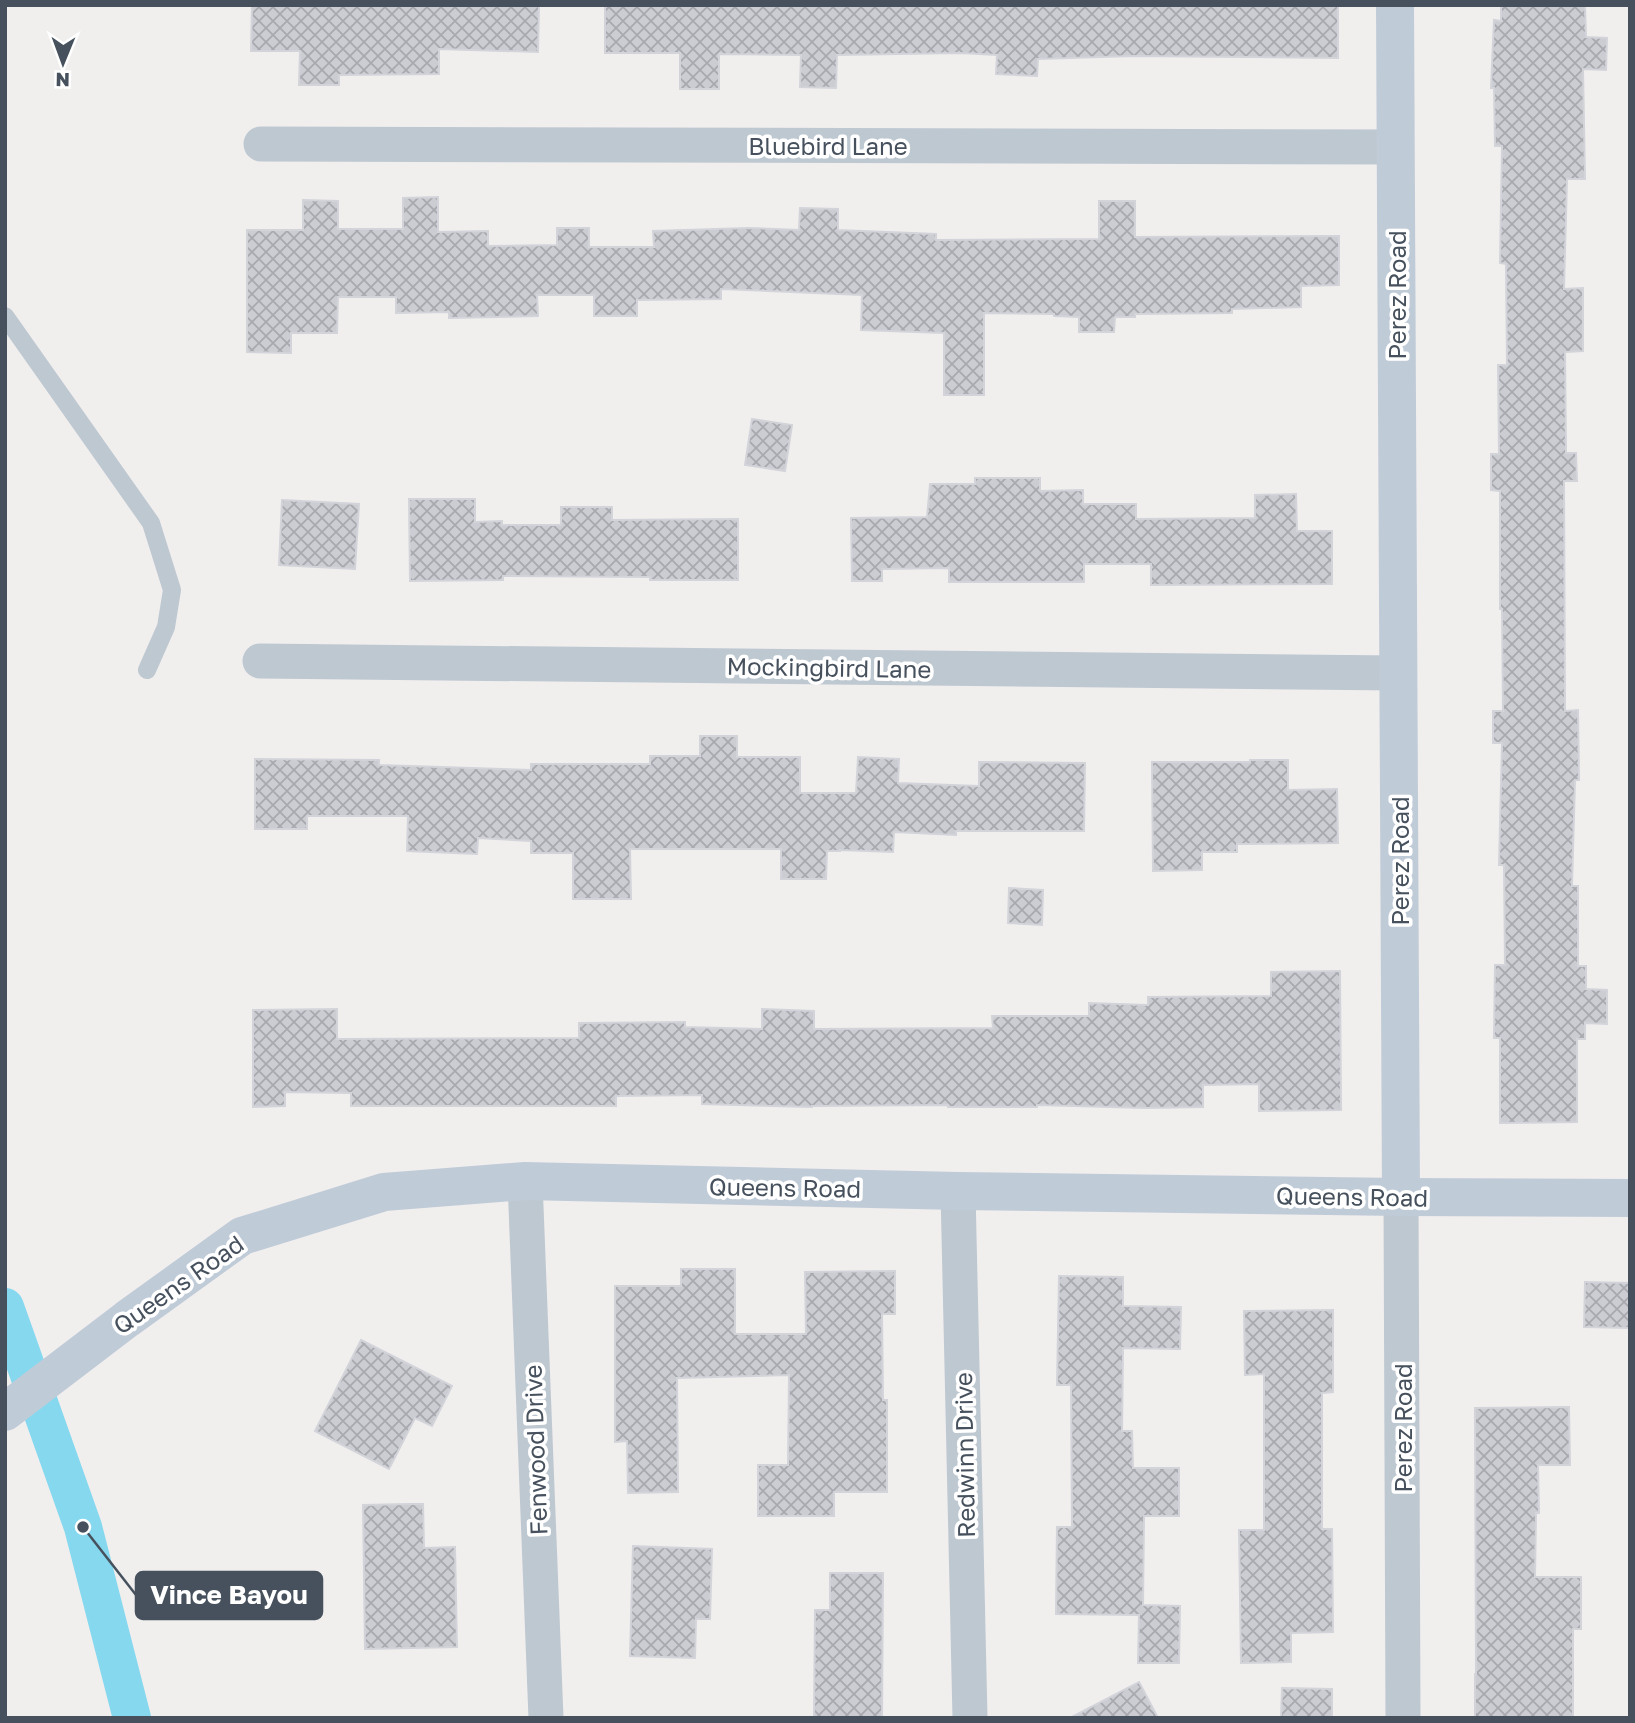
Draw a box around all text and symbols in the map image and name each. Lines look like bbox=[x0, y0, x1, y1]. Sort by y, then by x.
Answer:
north arrow bbox=[28, 28, 98, 98]
text: N bbox=[55, 69, 70, 92]
street label: Bluebird Lane bbox=[748, 131, 908, 160]
street label: Perez Road bbox=[1382, 230, 1411, 360]
street label: Mockingbird Lane bbox=[726, 651, 932, 683]
street label: Perez Road bbox=[1385, 796, 1414, 926]
street label: Queens Road bbox=[709, 1171, 861, 1203]
street label: Queens Road bbox=[1276, 1180, 1428, 1212]
street label: Queens Road bbox=[107, 1228, 249, 1340]
street label: Perez Road bbox=[1388, 1363, 1417, 1493]
street label: Fenwood Drive bbox=[518, 1364, 552, 1536]
street label: Redwinn Drive bbox=[948, 1372, 980, 1538]
callout: Vince Bayou bbox=[136, 1572, 322, 1619]
text: Vince Bayou bbox=[150, 1579, 308, 1610]

